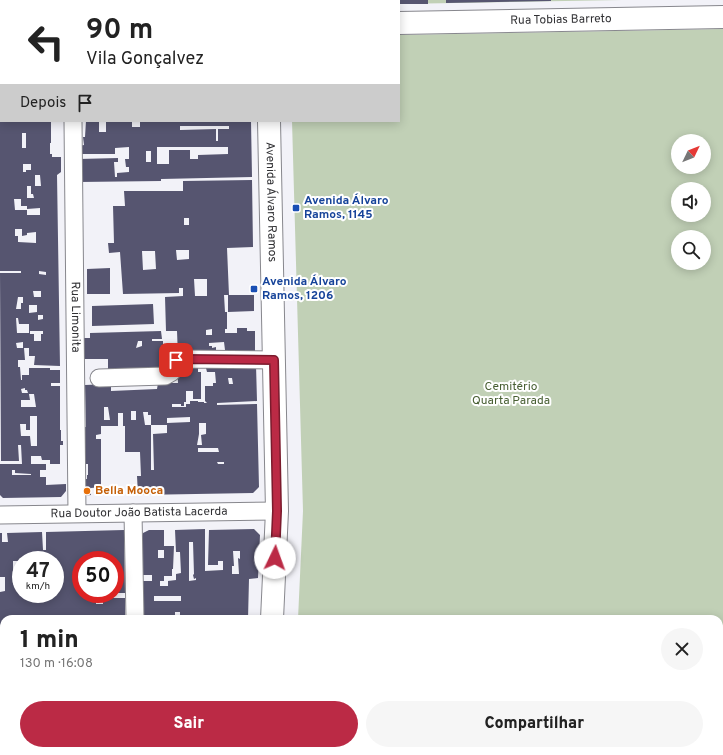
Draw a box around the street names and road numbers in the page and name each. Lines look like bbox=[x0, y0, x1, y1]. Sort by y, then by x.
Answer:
street label: Rua Tobias Barreto bbox=[510, 11, 612, 29]
street label: Avenida Álvaro Ramos bbox=[261, 142, 280, 262]
street label: Rua Limonita bbox=[67, 281, 83, 353]
street label: Rua Doutor João Batista Lacerda bbox=[50, 504, 228, 522]

